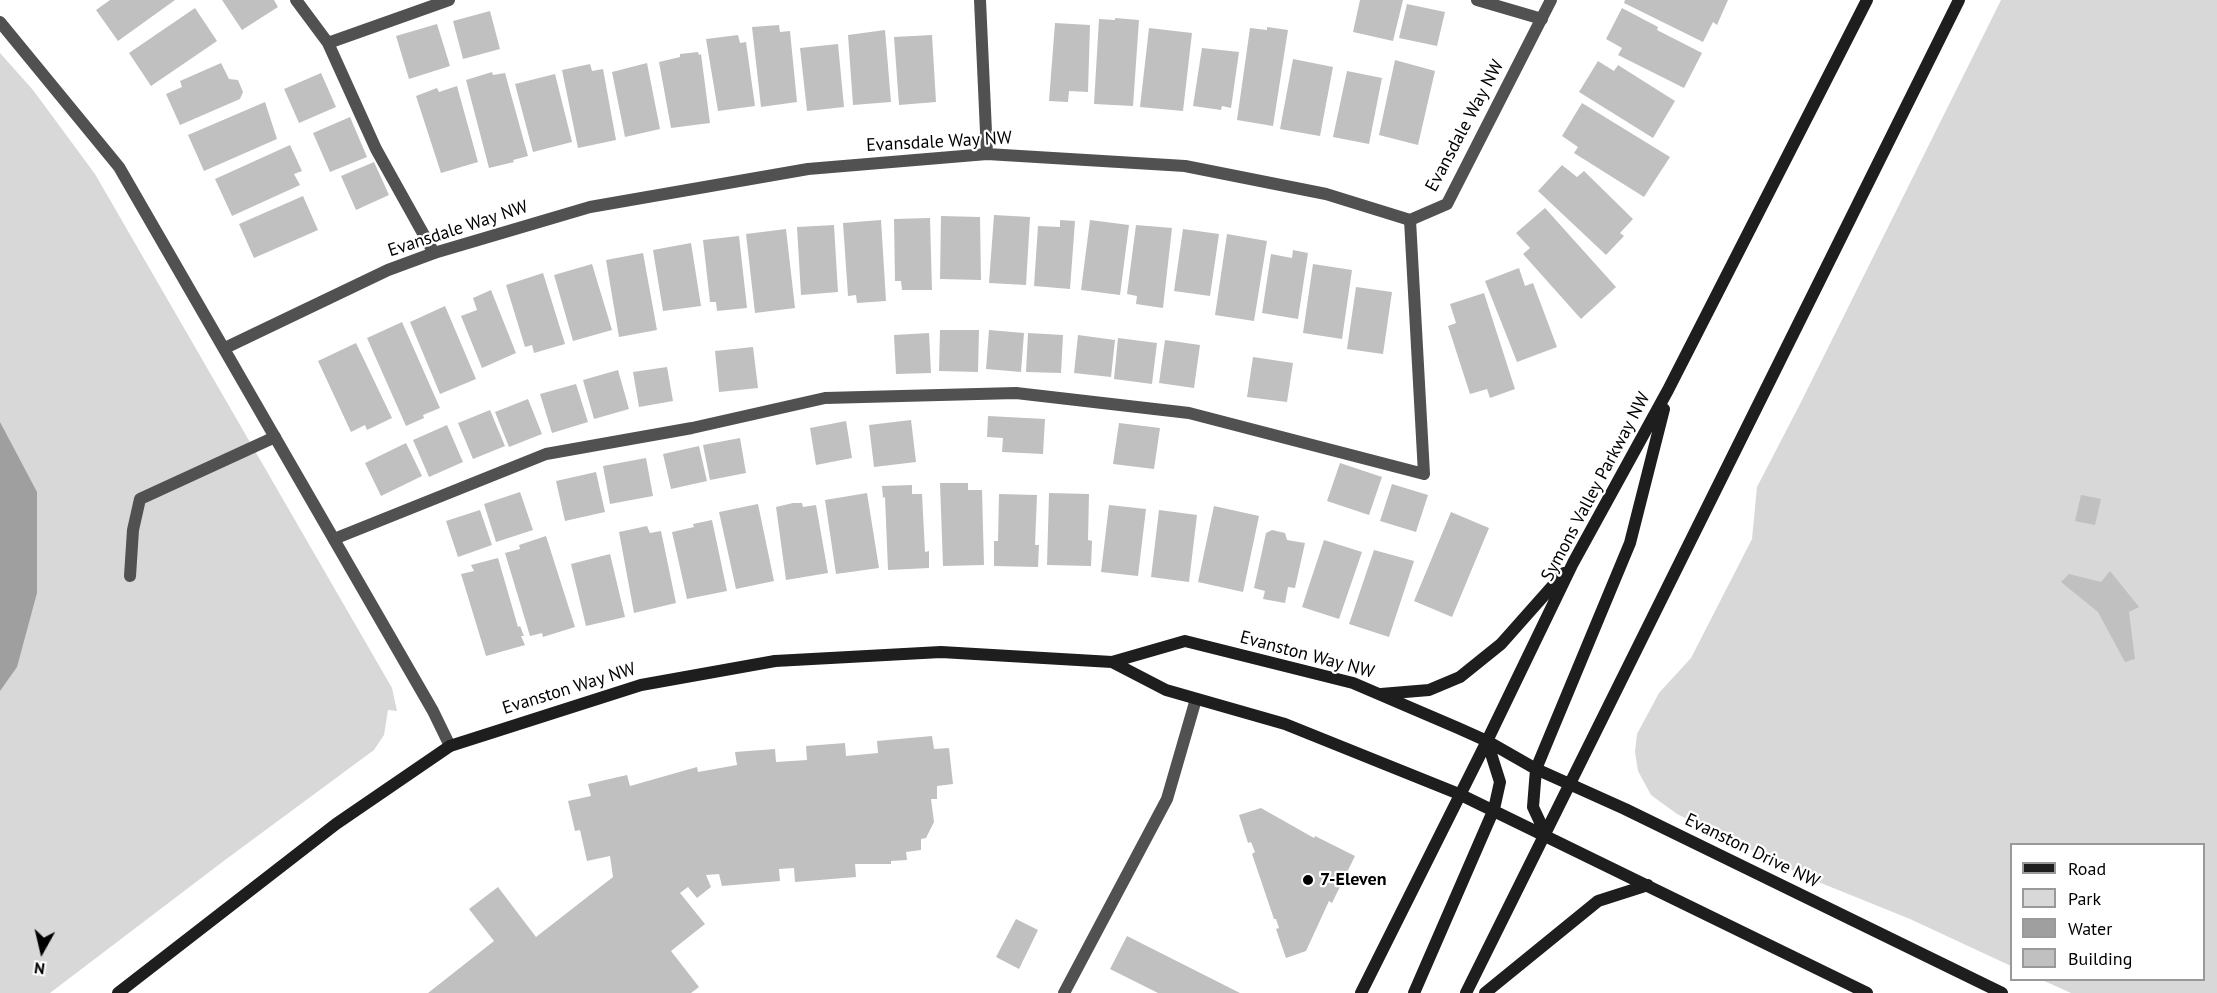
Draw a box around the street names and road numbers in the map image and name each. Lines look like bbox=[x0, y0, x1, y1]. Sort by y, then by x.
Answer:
street label: Evansdale Way NW bbox=[1421, 57, 1509, 195]
street label: Evansdale Way NW bbox=[866, 127, 1012, 157]
street label: Evansdale Way NW bbox=[385, 196, 531, 262]
street label: Symons Valley Parkway NW bbox=[1537, 389, 1655, 585]
street label: Evanston Way NW bbox=[1237, 627, 1377, 683]
street label: Evanston Way NW bbox=[500, 658, 638, 720]
street label: Evanston Drive NW bbox=[1681, 809, 1823, 893]

